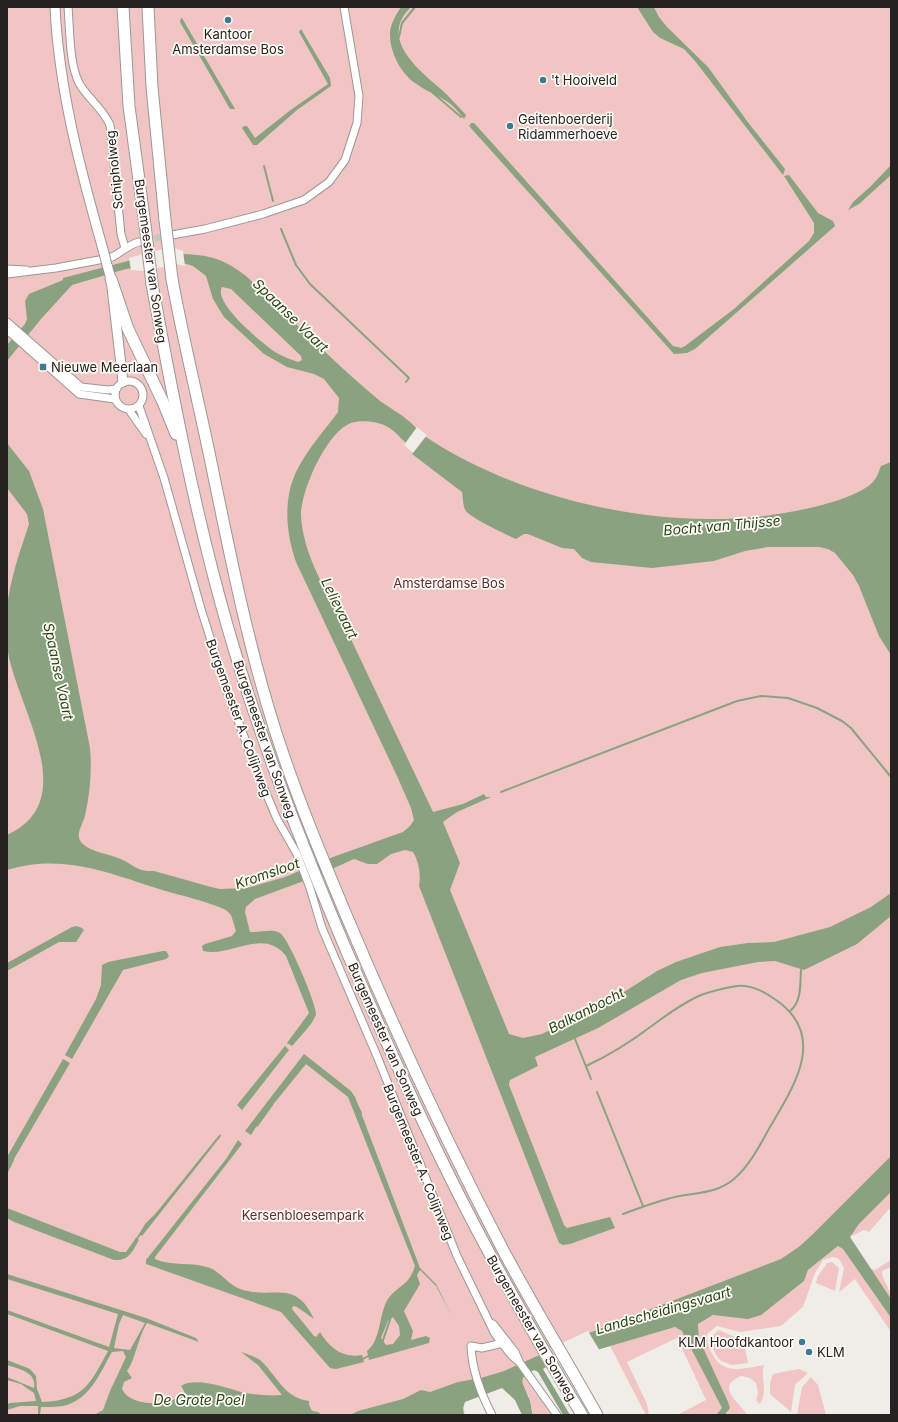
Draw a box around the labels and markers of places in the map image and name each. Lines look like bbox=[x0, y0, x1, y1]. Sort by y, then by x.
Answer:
marker: Kantoor Amsterdamse Bos bbox=[223, 15, 233, 25]
place label: Kantoor Amsterdamse Bos bbox=[172, 26, 284, 57]
place label: 't Hooiveld bbox=[551, 72, 617, 88]
marker: 't Hooiveld bbox=[538, 75, 548, 85]
place label: Geitenboerderij Ridammerhoeve bbox=[518, 111, 618, 142]
marker: Geitenboerderij Ridammerhoeve bbox=[505, 121, 515, 131]
place label: Nieuwe Meerlaan bbox=[51, 359, 158, 375]
marker: Nieuwe Meerlaan bbox=[38, 362, 48, 372]
place label: KLM Hoofdkantoor bbox=[678, 1334, 794, 1350]
marker: KLM Hoofdkantoor bbox=[797, 1337, 807, 1347]
place label: KLM bbox=[817, 1344, 845, 1360]
marker: KLM bbox=[804, 1347, 814, 1357]

